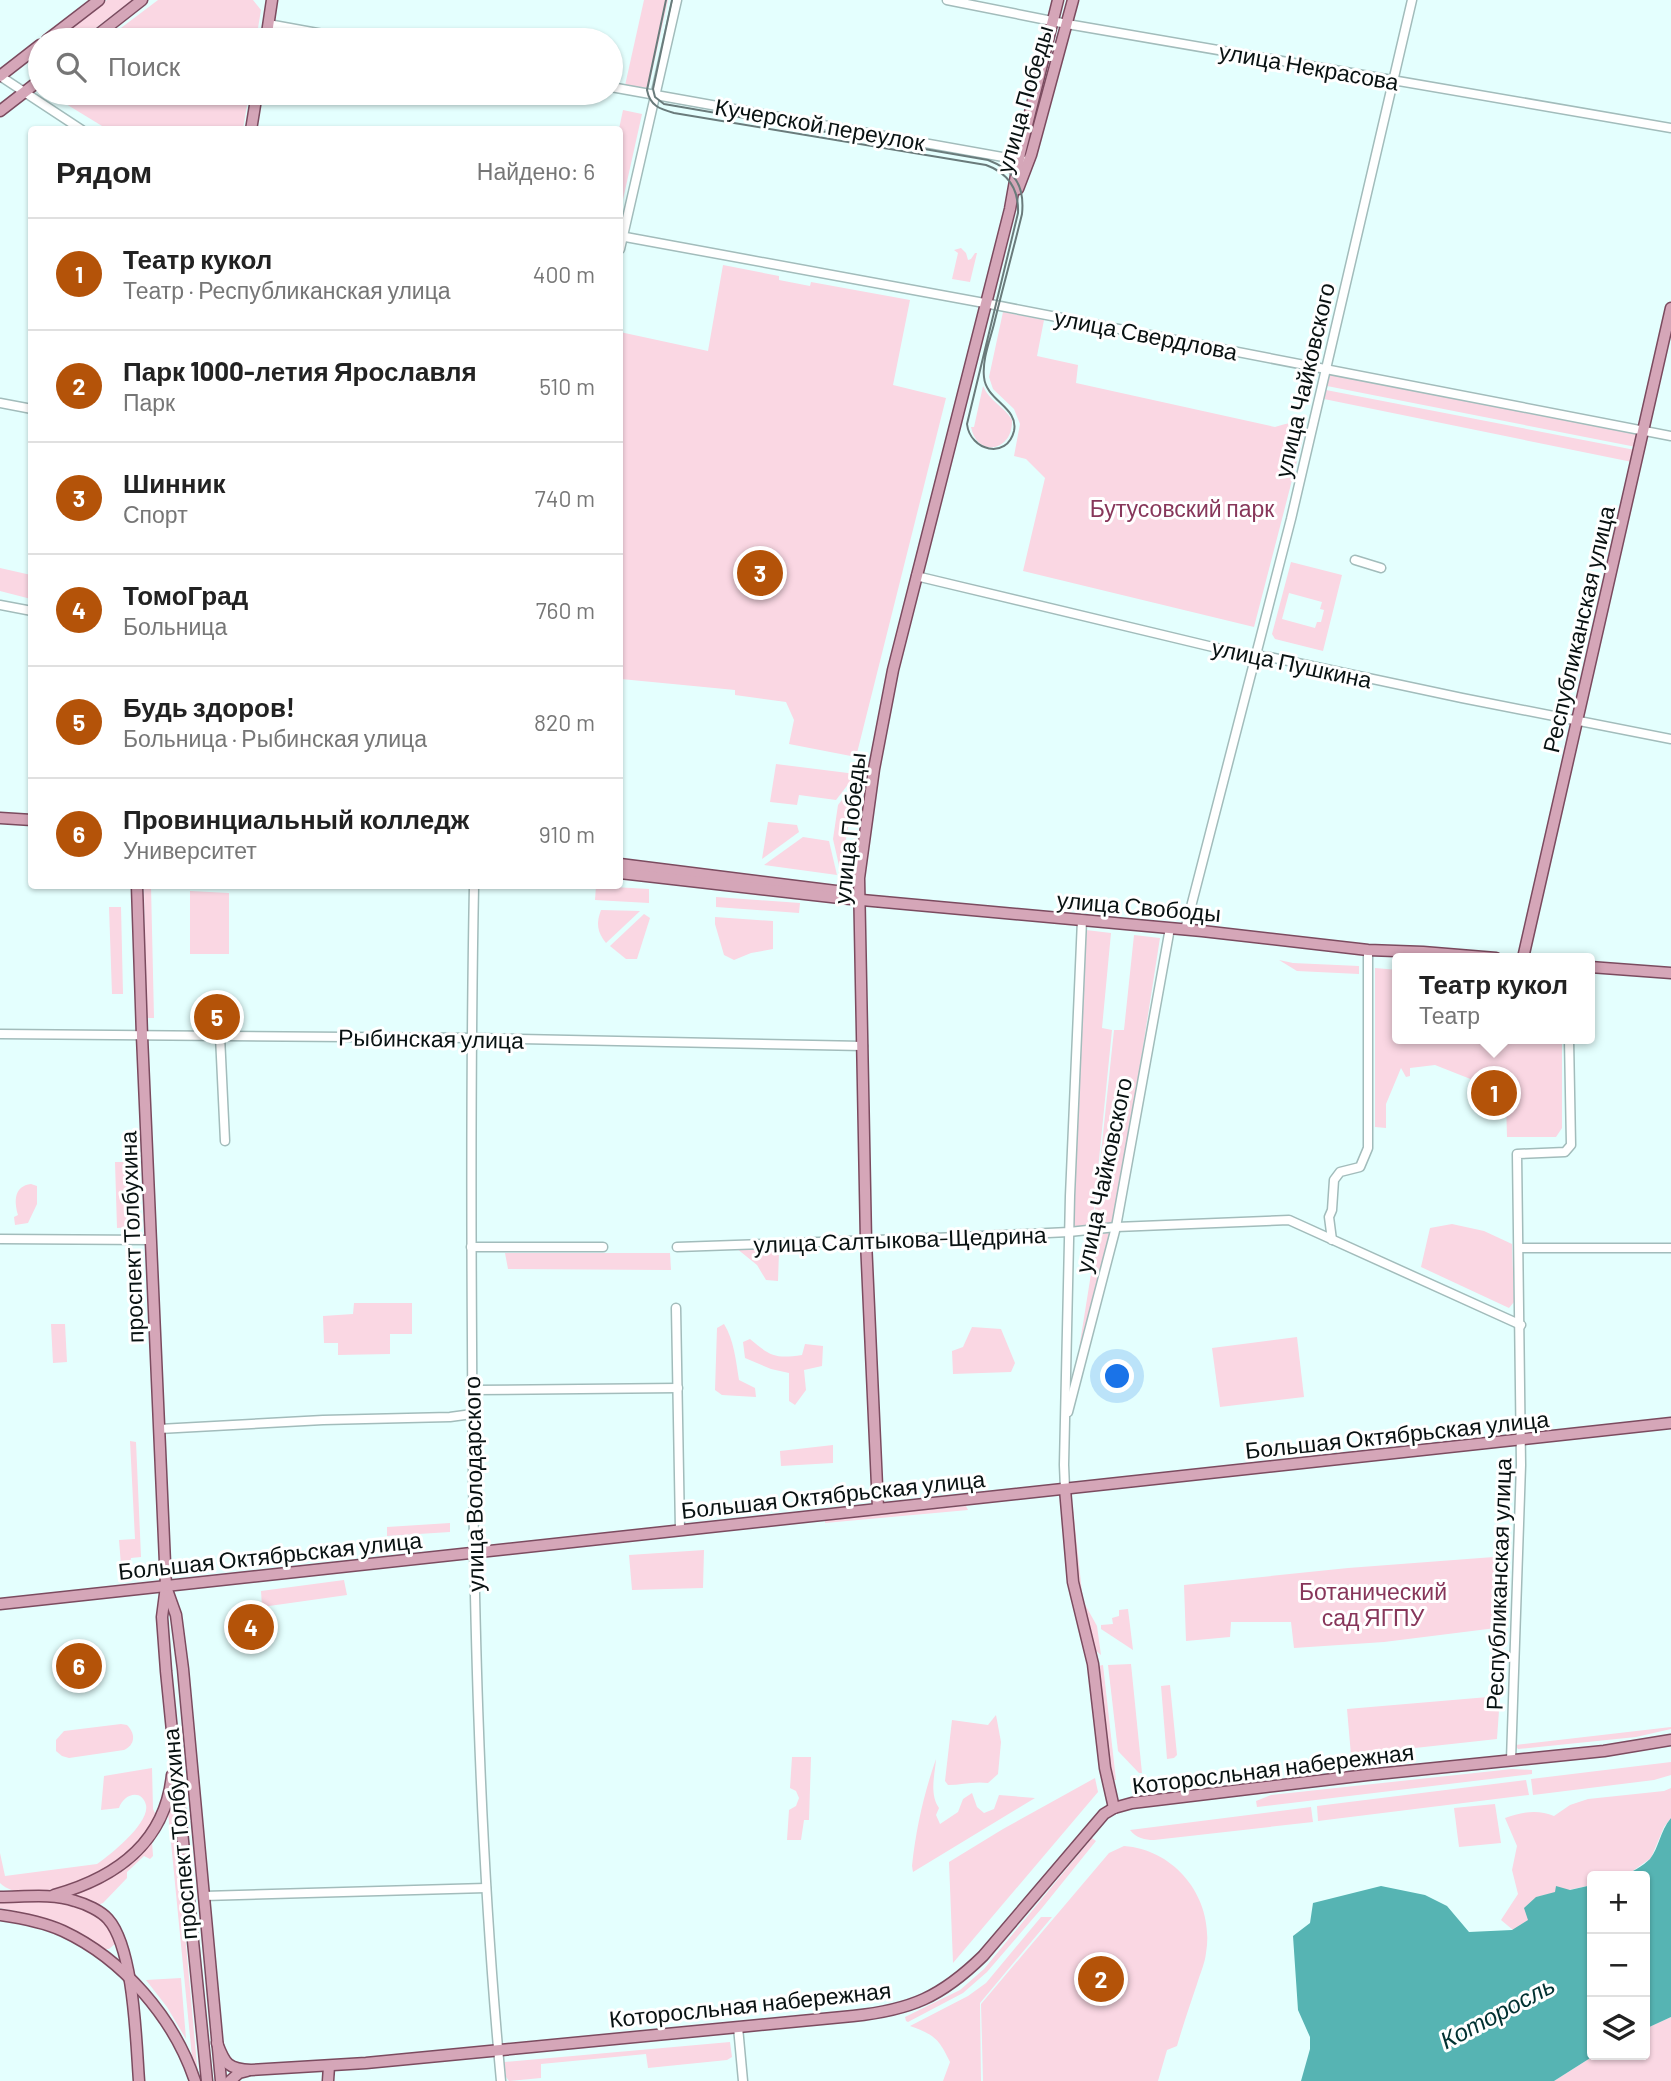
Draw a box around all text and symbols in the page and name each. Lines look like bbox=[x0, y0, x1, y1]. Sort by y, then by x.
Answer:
street label: улица Победы bbox=[990, 22, 1058, 176]
search box bbox=[28, 28, 623, 105]
street label: улица Некрасова bbox=[1217, 36, 1401, 96]
icon: search bbox=[52, 48, 90, 86]
text: Поиск bbox=[108, 50, 180, 81]
street label: Кучерской переулок bbox=[713, 92, 928, 156]
text: Рядом bbox=[56, 153, 152, 189]
text: Найдено: 6 bbox=[477, 157, 595, 185]
text: Театр кукол bbox=[123, 243, 272, 274]
text: 1 bbox=[75, 260, 83, 288]
text: 400 m bbox=[533, 260, 595, 288]
text: Театр · Республиканская улица bbox=[123, 276, 451, 304]
street label: улица Чайковского bbox=[1268, 280, 1340, 480]
street label: улица Свердлова bbox=[1052, 303, 1240, 366]
text: Парк 1000-летия Ярославля bbox=[123, 355, 477, 386]
text: 2 bbox=[73, 372, 85, 400]
text: 510 m bbox=[539, 372, 595, 400]
text: Парк bbox=[123, 388, 175, 416]
text: Шинник bbox=[123, 467, 226, 498]
text: 3 bbox=[73, 484, 85, 512]
text: 740 m bbox=[535, 484, 595, 512]
park label: Бутусовский парк bbox=[1090, 494, 1275, 522]
text: Спорт bbox=[123, 500, 188, 528]
street label: Республиканская улица bbox=[1536, 503, 1620, 755]
pin: 3 bbox=[737, 547, 783, 599]
text: ТомоГрад bbox=[123, 579, 248, 610]
text: 4 bbox=[72, 596, 86, 624]
text: 760 m bbox=[536, 596, 595, 624]
text: Больница bbox=[123, 612, 227, 640]
street label: улица Пушкина bbox=[1210, 632, 1375, 694]
text: Будь здоров! bbox=[123, 691, 295, 722]
text: 5 bbox=[73, 708, 85, 736]
text: 820 m bbox=[534, 708, 595, 736]
text: Больница · Рыбинская улица bbox=[123, 724, 427, 752]
street label: улица Победы bbox=[827, 751, 871, 905]
text: Провинциальный колледж bbox=[123, 803, 469, 834]
text: 6 bbox=[73, 820, 85, 848]
text: 910 m bbox=[539, 820, 595, 848]
text: Университет bbox=[123, 836, 257, 864]
street label: улица Свободы bbox=[1056, 885, 1222, 927]
popup bbox=[1392, 953, 1595, 1044]
text: Театр кукол bbox=[1419, 968, 1568, 999]
pin: 5 bbox=[194, 991, 240, 1043]
text: Театр bbox=[1419, 1001, 1480, 1029]
street label: Рыбинская улица bbox=[338, 1022, 524, 1054]
pin: 1 bbox=[1471, 1067, 1517, 1119]
street label: улица Чайковского bbox=[1069, 1075, 1137, 1275]
street label: проспект Толбухина bbox=[113, 1130, 149, 1344]
street label: улица Салтыкова-Щедрина bbox=[753, 1220, 1047, 1258]
your location bbox=[1100, 1359, 1134, 1393]
street label: улица Володарского bbox=[457, 1376, 489, 1592]
street label: Большая Октябрьская улица bbox=[1244, 1404, 1551, 1464]
street label: Республиканская улица bbox=[1480, 1457, 1516, 1711]
street label: Большая Октябрьская улица bbox=[680, 1464, 987, 1524]
street label: Большая Октябрьская улица bbox=[117, 1525, 424, 1585]
park label: Ботанический сад ЯГПУ bbox=[1299, 1577, 1447, 1631]
pin: 4 bbox=[228, 1601, 274, 1653]
pin: 6 bbox=[56, 1640, 102, 1692]
street label: проспект Толбухина bbox=[156, 1727, 202, 1941]
street label: Которосльная набережная bbox=[1131, 1737, 1415, 1799]
map controls bbox=[1587, 1871, 1650, 2060]
button: + bbox=[1587, 1871, 1650, 1934]
button: − bbox=[1587, 1934, 1650, 1997]
pin: 2 bbox=[1078, 1953, 1124, 2005]
water label: Которосль bbox=[1435, 1970, 1559, 2054]
street label: Которосльная набережная bbox=[607, 1975, 893, 2033]
button: layers bbox=[1587, 1997, 1650, 2060]

